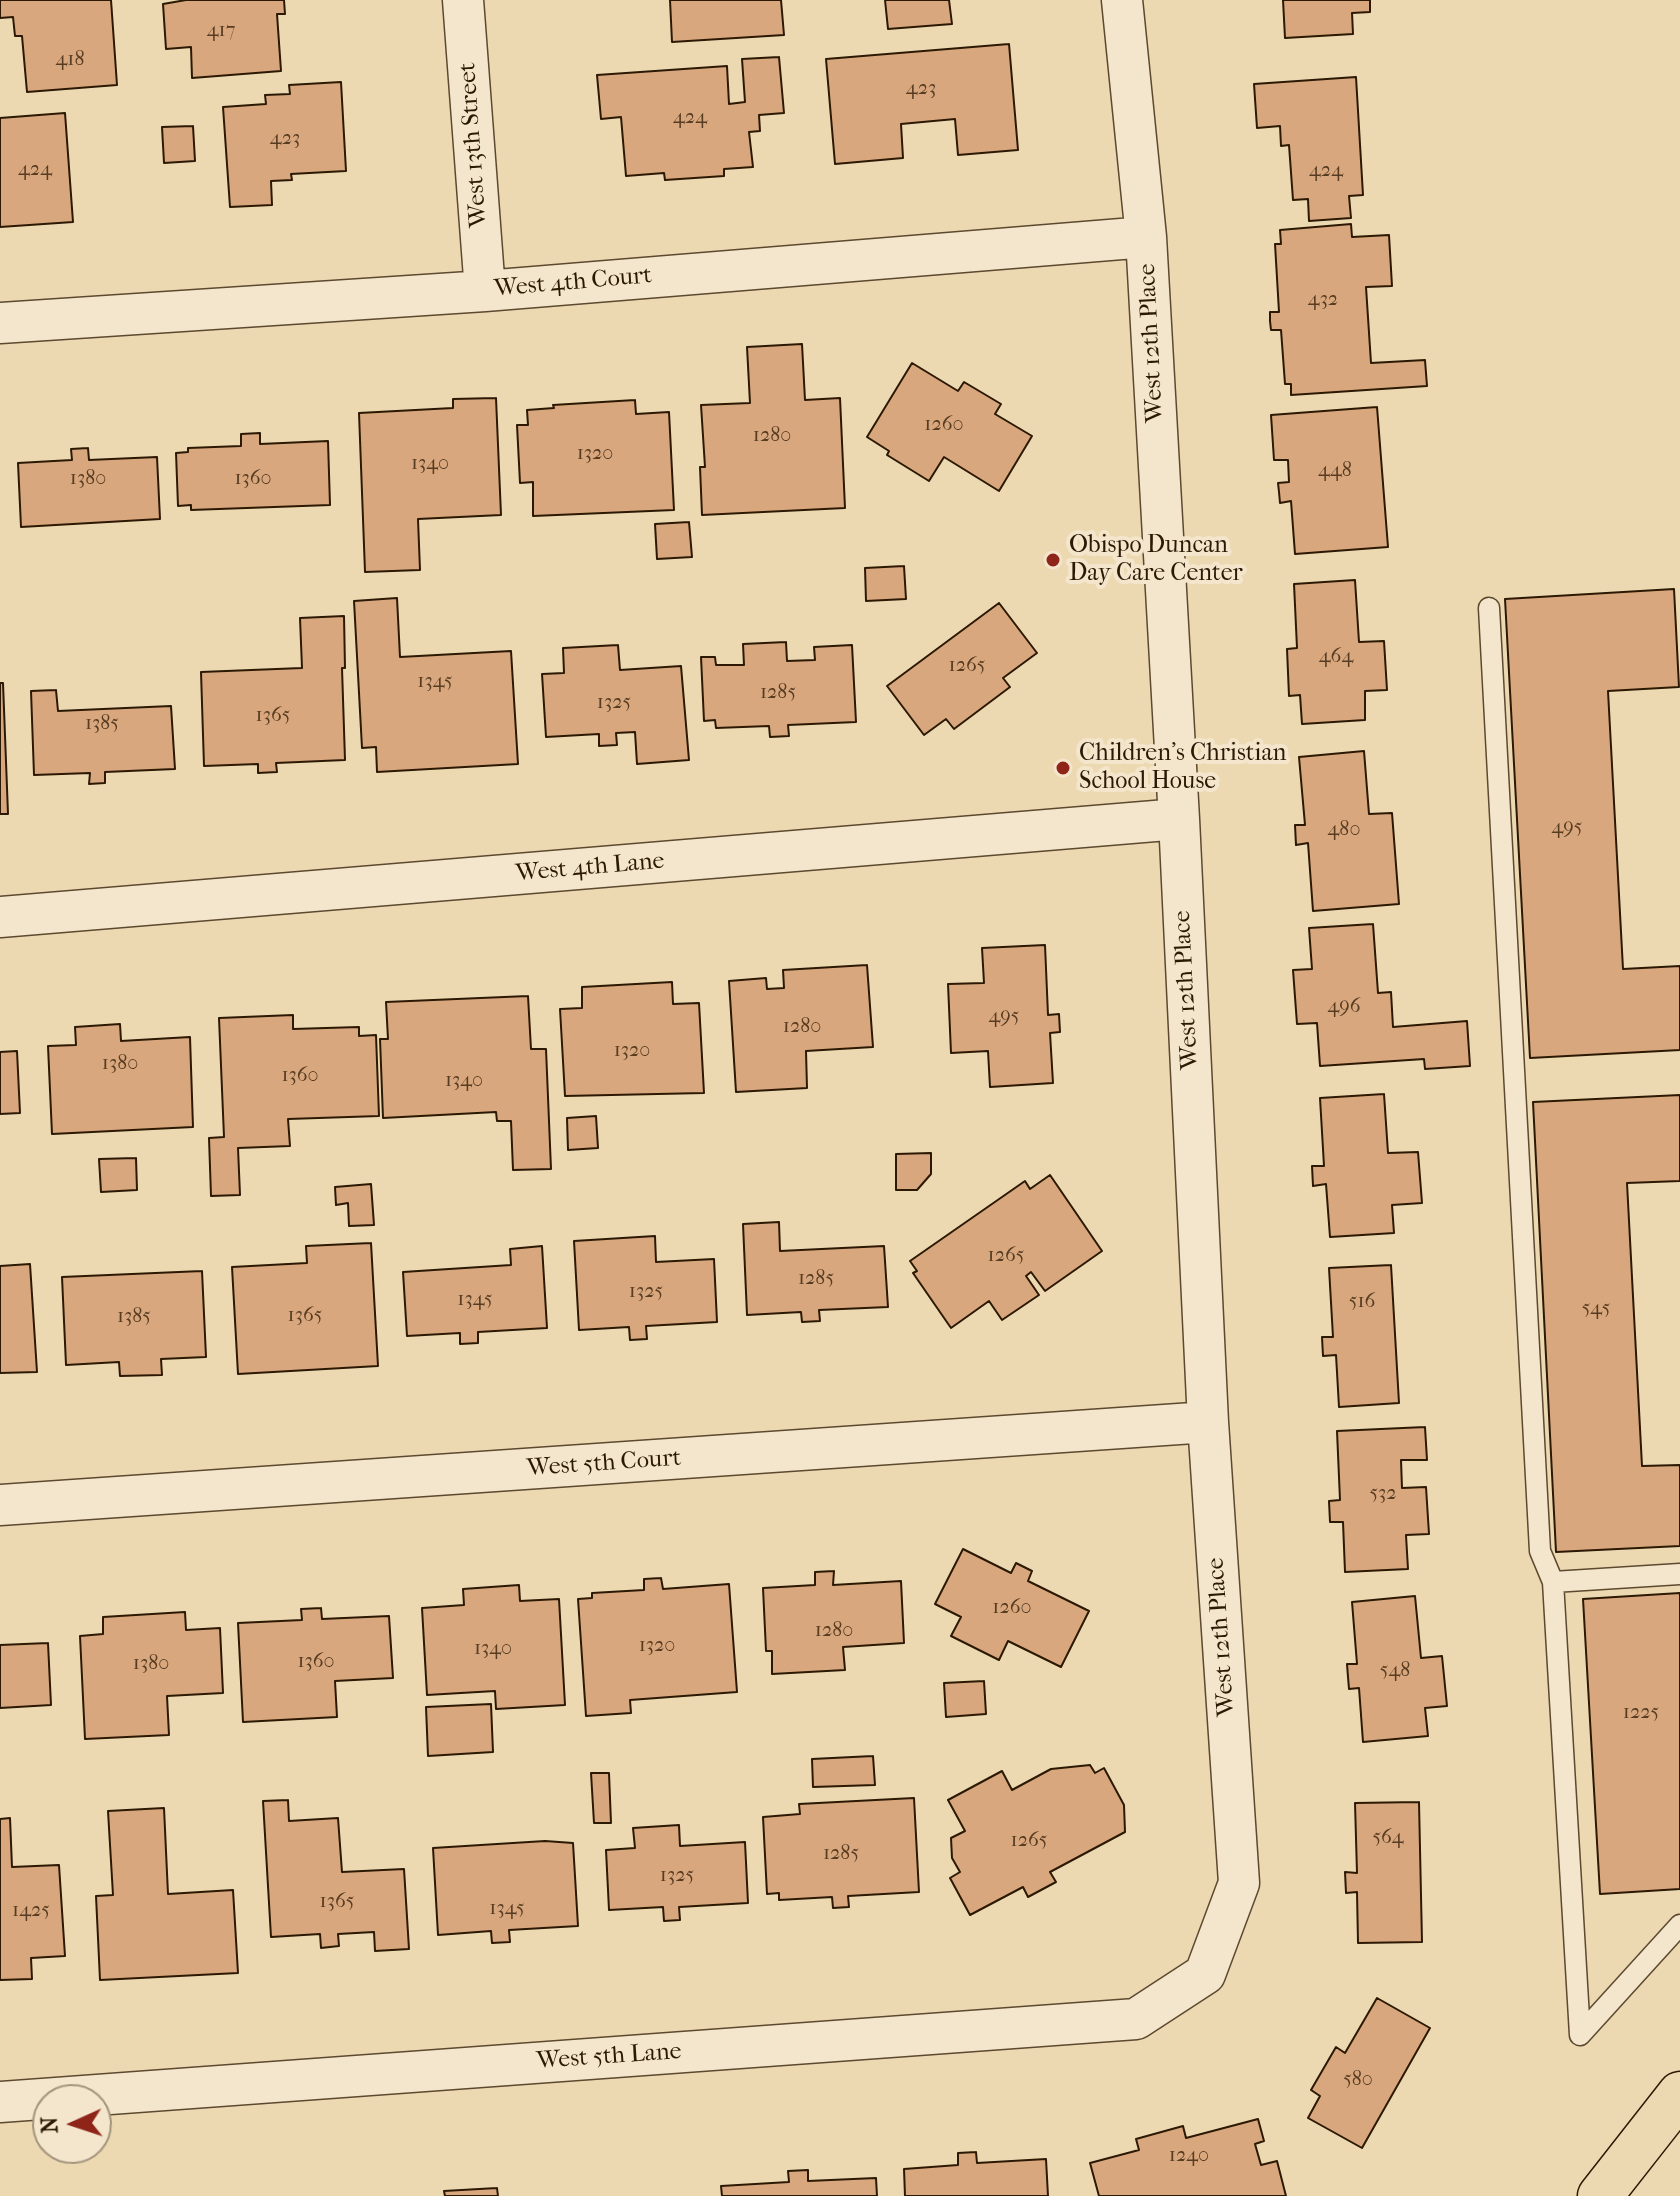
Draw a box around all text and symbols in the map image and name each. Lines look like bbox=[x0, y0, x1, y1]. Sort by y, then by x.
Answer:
house number: 417 bbox=[207, 19, 235, 43]
house number: 418 bbox=[56, 48, 84, 72]
street label: West 13th Street bbox=[454, 62, 494, 228]
house number: 423 bbox=[906, 77, 936, 101]
house number: 424 bbox=[673, 106, 707, 130]
house number: 423 bbox=[270, 127, 300, 151]
house number: 424 bbox=[18, 158, 52, 182]
house number: 424 bbox=[1309, 159, 1343, 183]
street label: West 4th Court bbox=[493, 262, 653, 304]
street label: West 12th Place bbox=[1133, 263, 1171, 423]
house number: 432 bbox=[1308, 288, 1338, 312]
house number: 1260 bbox=[924, 413, 964, 437]
house number: 1280 bbox=[753, 424, 791, 448]
house number: 1320 bbox=[577, 442, 613, 466]
house number: 1340 bbox=[411, 452, 449, 476]
house number: 448 bbox=[1318, 459, 1352, 483]
house number: 1380 bbox=[70, 467, 106, 491]
house number: 1360 bbox=[234, 467, 272, 491]
place label: Obispo Duncan Day Care Center bbox=[1069, 532, 1243, 588]
marker: Obispo Duncan Day Care Center bbox=[1044, 551, 1062, 569]
house number: 464 bbox=[1319, 645, 1353, 669]
house number: 1265 bbox=[949, 654, 985, 678]
house number: 1345 bbox=[417, 670, 453, 694]
house number: 1285 bbox=[760, 681, 796, 705]
house number: 1325 bbox=[597, 691, 631, 715]
house number: 1365 bbox=[256, 704, 290, 728]
house number: 1385 bbox=[85, 712, 119, 736]
place label: Children's Christian School House bbox=[1079, 740, 1286, 796]
marker: Children's Christian School House bbox=[1054, 759, 1072, 777]
house number: 495 bbox=[1552, 816, 1582, 840]
house number: 480 bbox=[1328, 818, 1360, 842]
street label: West 4th Lane bbox=[514, 847, 666, 889]
street label: West 12th Place bbox=[1168, 910, 1206, 1070]
house number: 496 bbox=[1327, 995, 1361, 1019]
house number: 495 bbox=[989, 1005, 1019, 1029]
house number: 1280 bbox=[783, 1015, 821, 1039]
house number: 1320 bbox=[614, 1039, 650, 1063]
house number: 1380 bbox=[102, 1052, 138, 1076]
house number: 1360 bbox=[281, 1064, 319, 1088]
house number: 1340 bbox=[445, 1069, 483, 1093]
house number: 1265 bbox=[988, 1244, 1024, 1268]
house number: 1285 bbox=[798, 1267, 834, 1291]
house number: 1325 bbox=[629, 1280, 663, 1304]
house number: 1345 bbox=[457, 1288, 493, 1312]
house number: 516 bbox=[1349, 1290, 1375, 1314]
house number: 545 bbox=[1582, 1297, 1610, 1321]
house number: 1365 bbox=[288, 1304, 322, 1328]
house number: 1385 bbox=[117, 1305, 151, 1329]
street label: West 5th Court bbox=[526, 1444, 682, 1484]
house number: 532 bbox=[1369, 1482, 1397, 1506]
street label: West 12th Place bbox=[1202, 1557, 1242, 1717]
house number: 1260 bbox=[992, 1596, 1032, 1620]
house number: 1280 bbox=[815, 1619, 853, 1643]
house number: 1320 bbox=[639, 1634, 675, 1658]
house number: 1340 bbox=[474, 1637, 512, 1661]
house number: 1360 bbox=[297, 1650, 335, 1674]
house number: 1380 bbox=[133, 1652, 169, 1676]
house number: 548 bbox=[1380, 1659, 1410, 1683]
house number: 1225 bbox=[1623, 1701, 1659, 1725]
house number: 564 bbox=[1372, 1826, 1404, 1850]
house number: 1265 bbox=[1011, 1829, 1047, 1853]
house number: 1285 bbox=[823, 1842, 859, 1866]
house number: 1325 bbox=[660, 1864, 694, 1888]
house number: 1365 bbox=[320, 1890, 354, 1914]
house number: 1345 bbox=[489, 1897, 525, 1921]
house number: 1425 bbox=[12, 1899, 50, 1923]
street label: West 5th Lane bbox=[536, 2038, 682, 2076]
house number: 580 bbox=[1343, 2068, 1373, 2092]
north arrow bbox=[32, 2084, 112, 2164]
text: N bbox=[37, 2116, 63, 2134]
house number: 1240 bbox=[1169, 2144, 1209, 2168]

